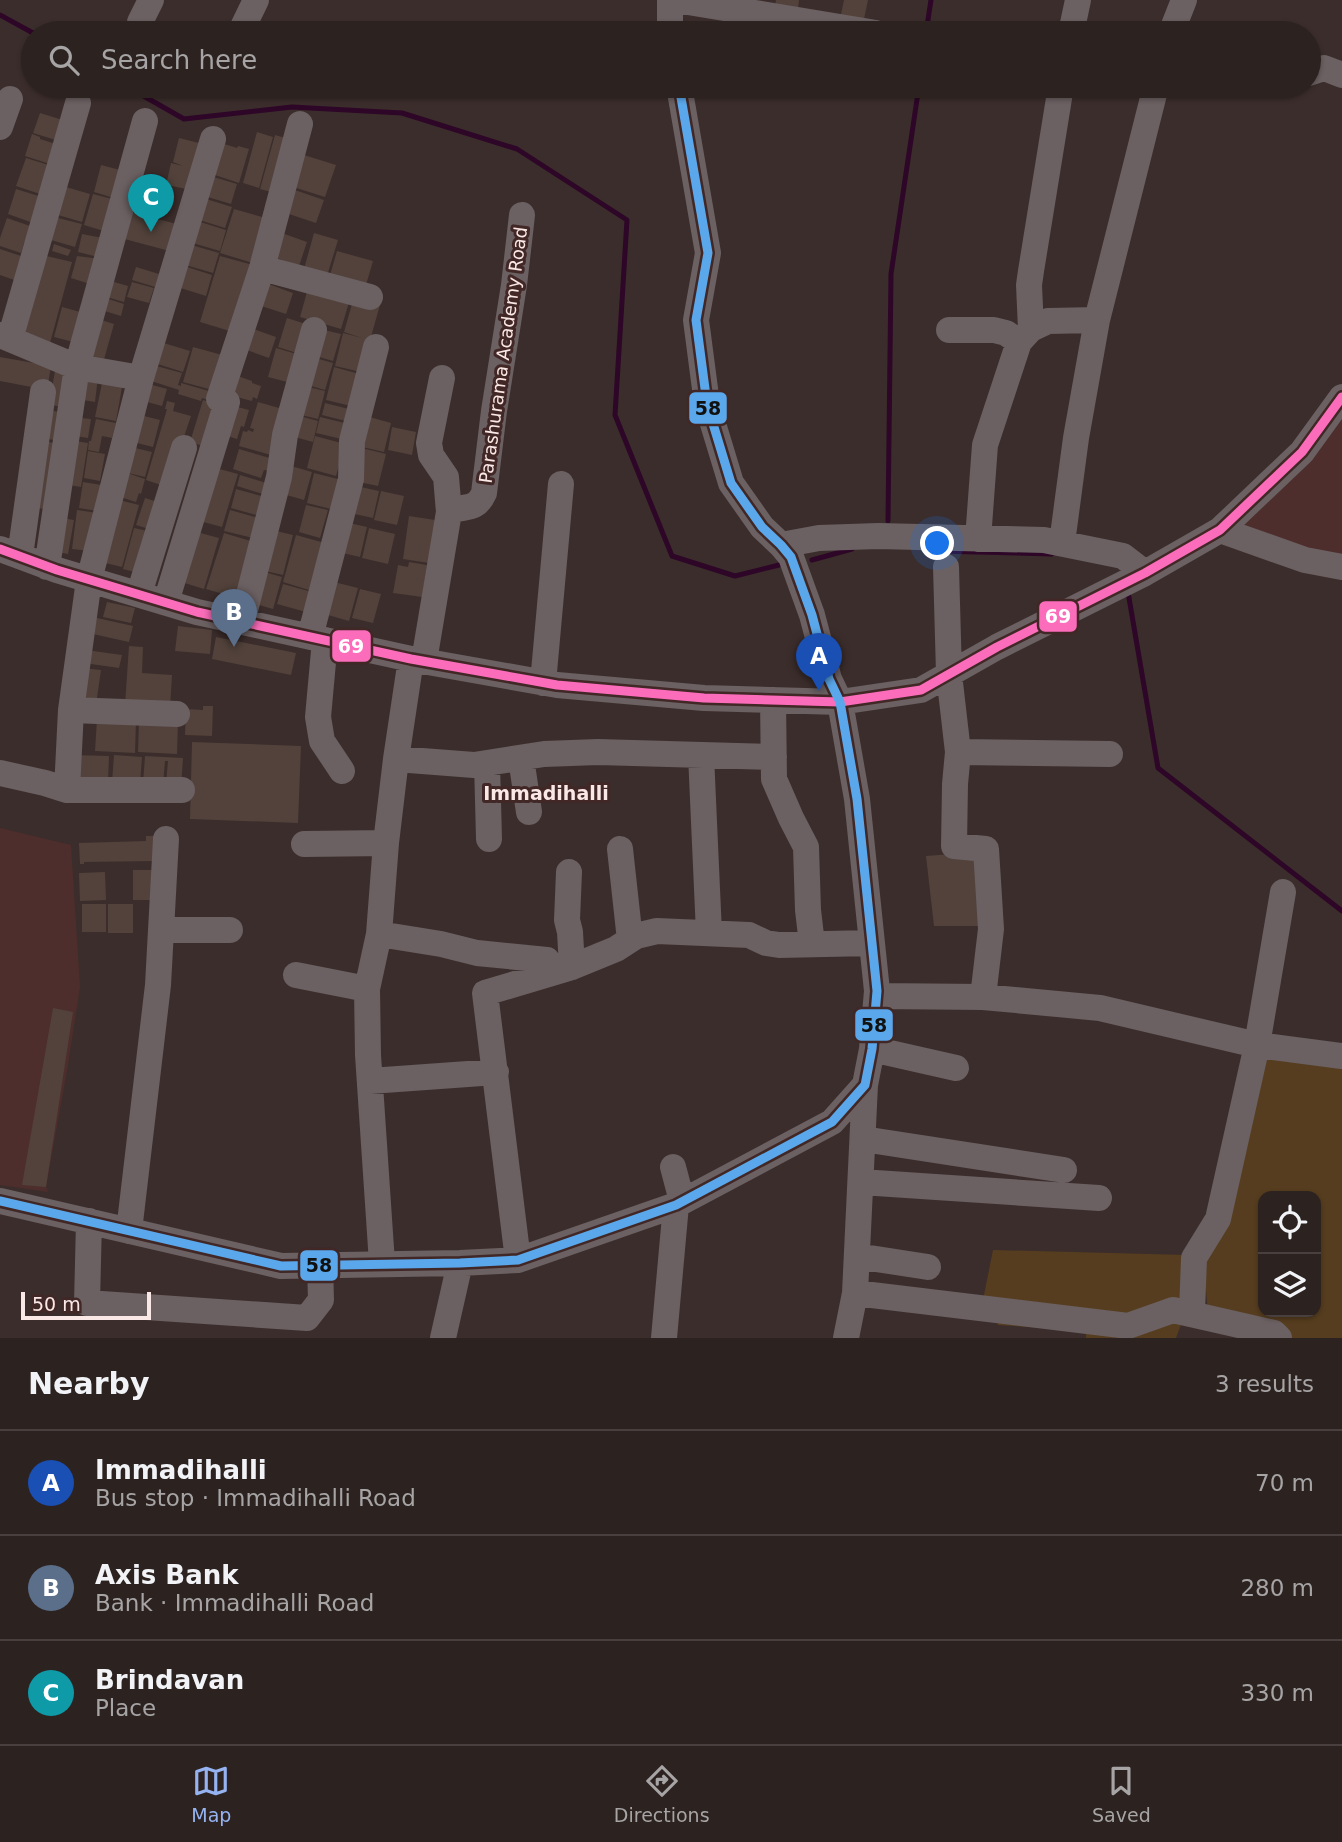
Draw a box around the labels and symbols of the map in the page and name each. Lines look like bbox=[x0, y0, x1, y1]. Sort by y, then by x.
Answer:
pin: C bbox=[128, 174, 174, 232]
street label: Parashurama Academy Road bbox=[475, 225, 531, 485]
line badge: 58 bbox=[688, 391, 728, 425]
text: 58 bbox=[695, 397, 721, 419]
your location bbox=[920, 526, 954, 560]
pin: B bbox=[211, 589, 257, 647]
line badge: 69 bbox=[1038, 600, 1078, 633]
text: 69 bbox=[1045, 605, 1071, 627]
line badge: 69 bbox=[331, 629, 372, 663]
pin: A bbox=[796, 633, 842, 691]
text: 69 bbox=[338, 635, 364, 657]
district label: Immadihalli bbox=[483, 782, 609, 804]
line badge: 58 bbox=[854, 1008, 894, 1042]
text: 58 bbox=[861, 1014, 887, 1036]
line badge: 58 bbox=[299, 1249, 339, 1282]
text: 58 bbox=[306, 1254, 332, 1276]
scale bar bbox=[21, 1289, 150, 1321]

